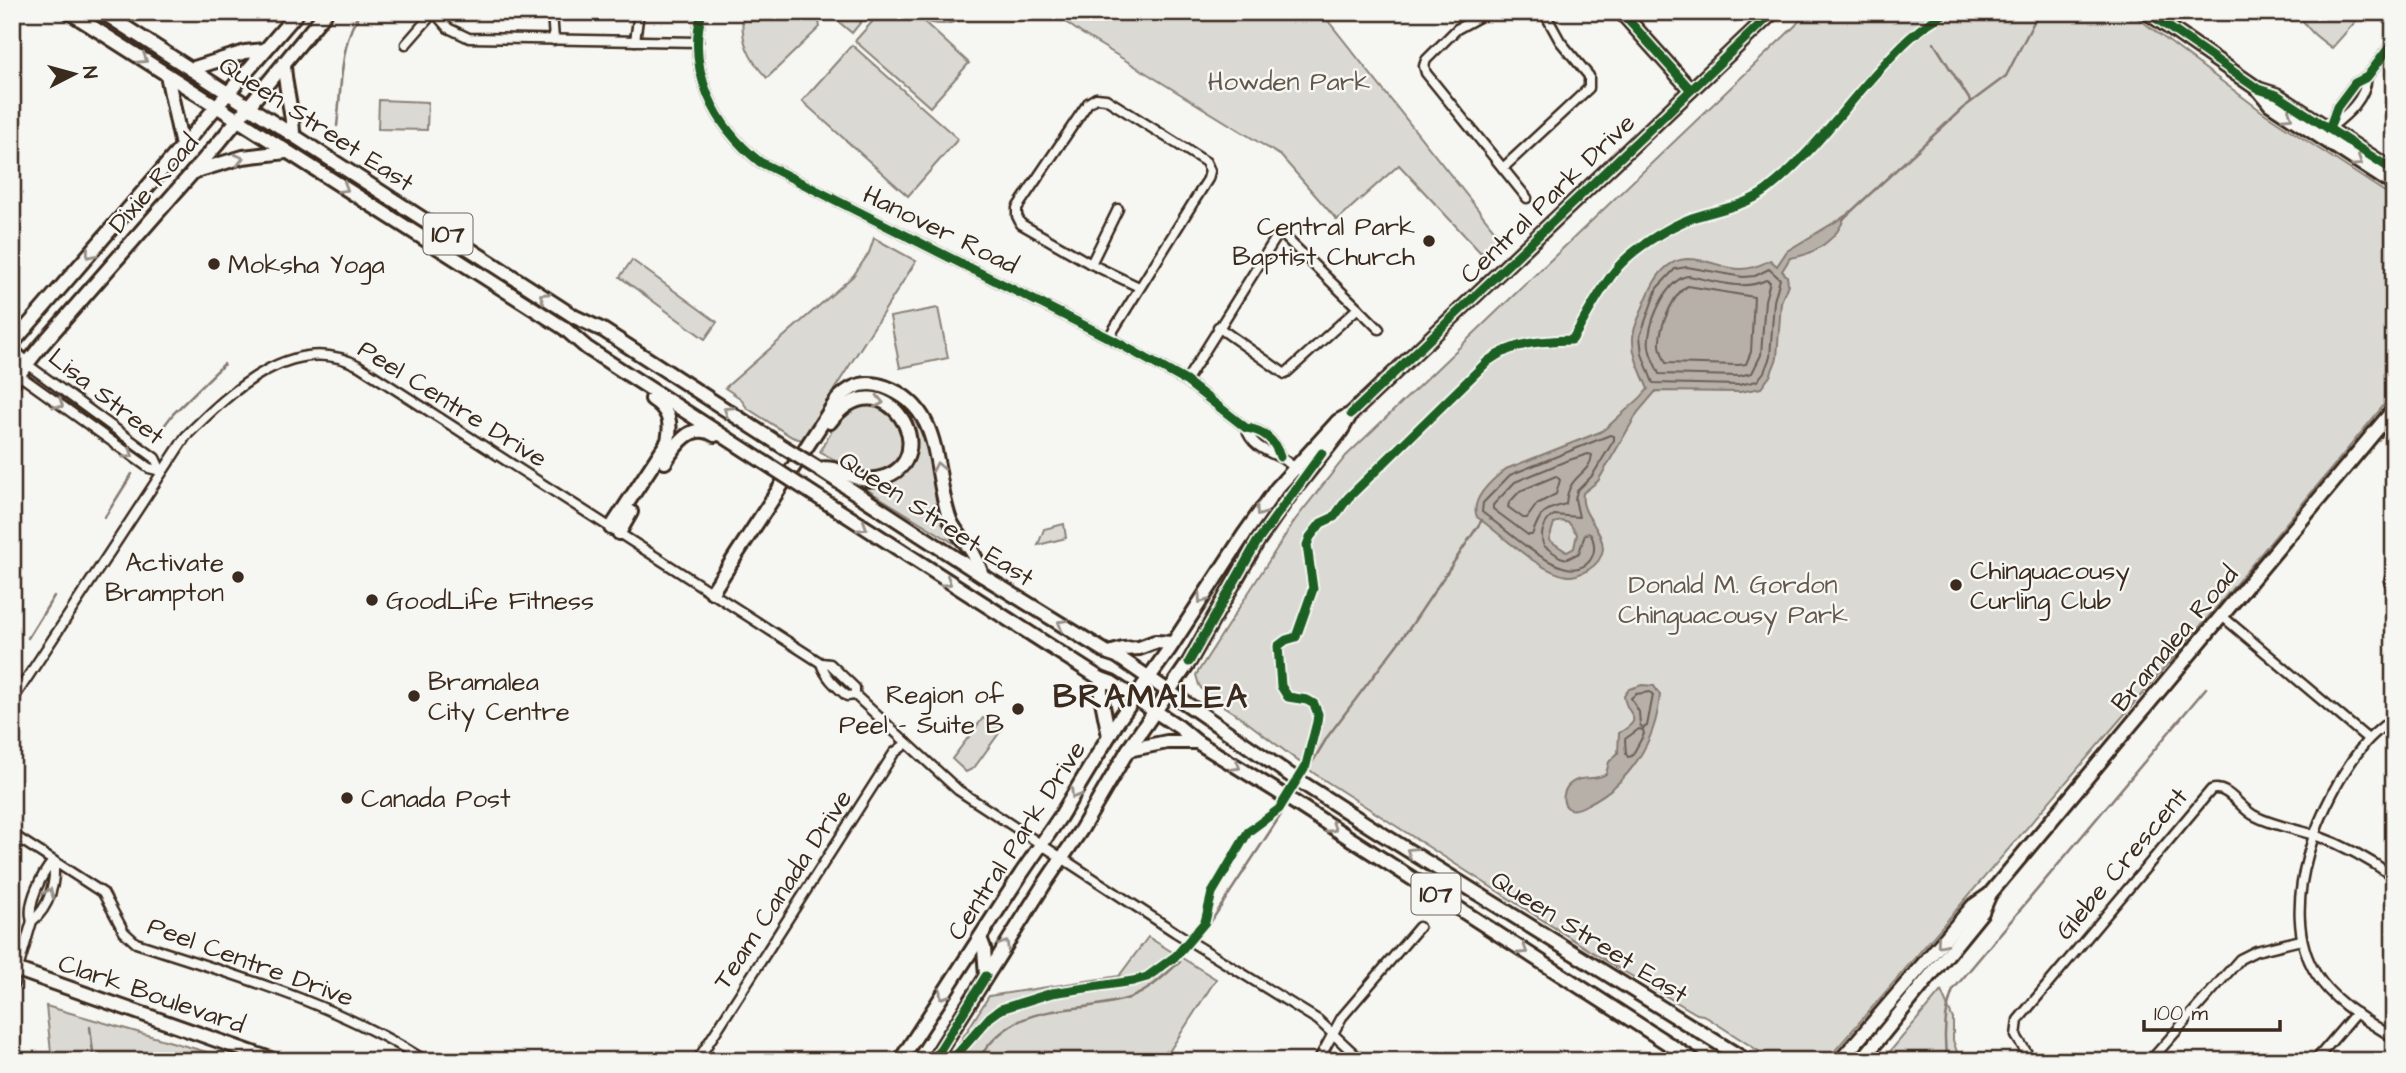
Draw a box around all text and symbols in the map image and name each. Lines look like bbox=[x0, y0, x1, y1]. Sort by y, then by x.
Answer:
north arrow bbox=[38, 38, 108, 108]
street label: Queen Street East bbox=[212, 47, 421, 201]
one-way arrow bbox=[135, 51, 148, 64]
park label: Howden Park bbox=[1208, 64, 1370, 100]
text: N bbox=[75, 65, 103, 80]
street label: Central Park Drive bbox=[1452, 105, 1643, 292]
one-way arrow bbox=[2281, 107, 2294, 120]
street label: Dixie Road bbox=[100, 126, 207, 241]
one-way arrow bbox=[233, 153, 245, 167]
one-way arrow bbox=[2350, 153, 2363, 166]
street label: Hanover Road bbox=[857, 177, 1024, 283]
one-way arrow bbox=[336, 180, 349, 193]
place label: Central Park Baptist Church bbox=[1232, 209, 1415, 275]
road number: 107 bbox=[424, 214, 472, 255]
marker: Central Park Baptist Church bbox=[1421, 233, 1437, 249]
one-way arrow bbox=[86, 246, 99, 258]
place label: Moksha Yoga bbox=[228, 247, 385, 285]
marker: Moksha Yoga bbox=[206, 256, 222, 272]
one-way arrow bbox=[538, 292, 551, 305]
street label: Peel Centre Drive bbox=[351, 331, 554, 477]
street label: Lisa Street bbox=[41, 340, 173, 454]
one-way arrow bbox=[872, 393, 884, 408]
one-way arrow bbox=[51, 396, 64, 409]
one-way arrow bbox=[723, 406, 736, 419]
street label: Queen Street East bbox=[832, 442, 1041, 596]
one-way arrow bbox=[121, 446, 134, 459]
one-way arrow bbox=[932, 461, 947, 473]
one-way arrow bbox=[1256, 504, 1268, 517]
one-way arrow bbox=[856, 519, 869, 532]
place label: Activate Brampton bbox=[105, 545, 224, 611]
place label: Chinguacousy Curling Club bbox=[1970, 553, 2130, 621]
street label: Bramalea Road bbox=[2103, 558, 2247, 720]
park label: Donald M. Gordon Chinguacousy Park bbox=[1618, 567, 1848, 635]
marker: Activate Brampton bbox=[230, 569, 246, 585]
one-way arrow bbox=[940, 573, 953, 586]
marker: Chinguacousy Curling Club bbox=[1948, 577, 1964, 593]
place label: GoodLife Fitness bbox=[386, 583, 594, 619]
one-way arrow bbox=[1197, 591, 1210, 604]
marker: GoodLife Fitness bbox=[364, 592, 380, 608]
one-way arrow bbox=[1056, 620, 1069, 633]
place label: Bramalea City Centre bbox=[428, 664, 570, 732]
district label: BRAMALEA bbox=[1053, 674, 1249, 720]
place label: Region of Peel - Suite B bbox=[839, 677, 1005, 743]
marker: Bramalea City Centre bbox=[406, 688, 422, 704]
marker: Region of Peel - Suite B bbox=[1010, 701, 1026, 717]
street label: Central Park Drive bbox=[939, 734, 1095, 947]
one-way arrow bbox=[1228, 758, 1241, 771]
street label: Glebe Crescent bbox=[2047, 779, 2197, 948]
place label: Canada Post bbox=[361, 781, 511, 817]
street label: Team Canada Drive bbox=[705, 783, 861, 996]
one-way arrow bbox=[1070, 787, 1083, 800]
marker: Canada Post bbox=[339, 790, 355, 806]
one-way arrow bbox=[1324, 819, 1337, 832]
one-way arrow bbox=[1405, 847, 1418, 860]
street label: Queen Street East bbox=[1484, 862, 1695, 1012]
road number: 107 bbox=[1412, 874, 1460, 914]
one-way arrow bbox=[41, 888, 55, 900]
street label: Peel Centre Drive bbox=[143, 908, 359, 1016]
one-way arrow bbox=[1937, 935, 1949, 948]
one-way arrow bbox=[997, 940, 1010, 953]
one-way arrow bbox=[1516, 942, 1529, 955]
street label: Clark Boulevard bbox=[53, 945, 250, 1043]
one-way arrow bbox=[938, 987, 951, 1000]
scale bar bbox=[2144, 989, 2280, 1033]
text: 100 m bbox=[2154, 999, 2209, 1028]

